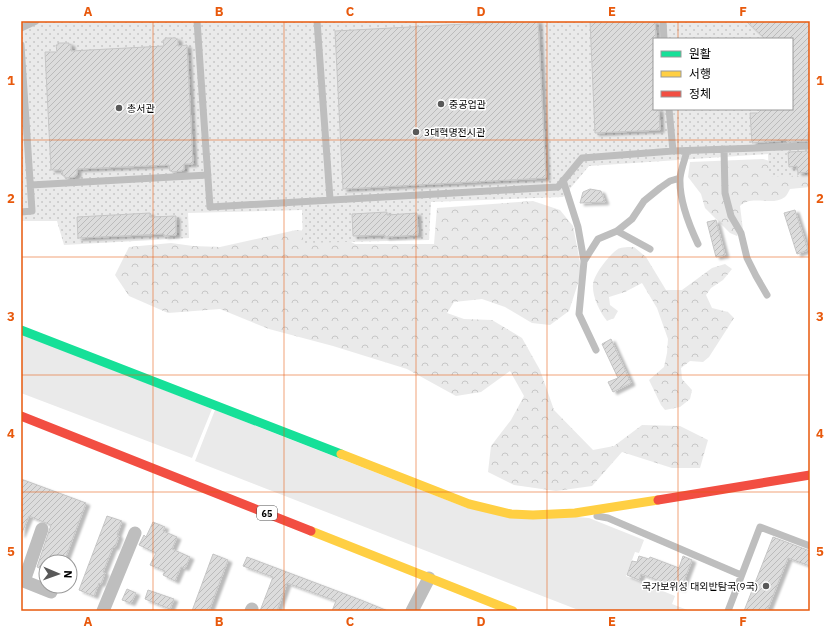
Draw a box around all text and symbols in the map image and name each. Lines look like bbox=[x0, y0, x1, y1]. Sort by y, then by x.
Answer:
text: A bbox=[84, 3, 93, 20]
text: B bbox=[215, 3, 224, 20]
text: C bbox=[346, 3, 355, 20]
text: D bbox=[476, 3, 486, 20]
text: E bbox=[608, 3, 616, 20]
text: F bbox=[739, 3, 747, 20]
legend bbox=[653, 38, 793, 110]
text: 원활 bbox=[689, 46, 711, 61]
text: 서행 bbox=[689, 66, 711, 81]
text: 1 bbox=[7, 72, 15, 89]
text: 1 bbox=[816, 72, 824, 89]
text: 정체 bbox=[689, 86, 711, 101]
place label: 중공업관 bbox=[449, 98, 487, 111]
marker: 중공업관 bbox=[436, 99, 446, 109]
place label: 총서관 bbox=[127, 102, 155, 115]
marker: 총서관 bbox=[114, 103, 124, 113]
place label: 3대혁명전시관 bbox=[424, 126, 486, 139]
marker: 3대혁명전시관 bbox=[411, 127, 421, 137]
text: 2 bbox=[7, 190, 15, 207]
text: 2 bbox=[816, 190, 824, 207]
text: 3 bbox=[7, 308, 15, 325]
text: 3 bbox=[816, 308, 824, 325]
text: 4 bbox=[7, 425, 15, 442]
text: 4 bbox=[816, 425, 824, 442]
road number: 65 bbox=[257, 506, 277, 520]
text: 5 bbox=[7, 543, 15, 560]
text: 5 bbox=[816, 543, 824, 560]
north arrow bbox=[38, 554, 78, 594]
text: N bbox=[61, 570, 75, 579]
place label: 국가보위성 대외반탐국(9국) bbox=[642, 580, 758, 593]
marker: 국가보위성 대외반탐국(9국) bbox=[761, 581, 771, 591]
text: A bbox=[84, 613, 93, 630]
text: B bbox=[215, 613, 224, 630]
text: C bbox=[346, 613, 355, 630]
text: D bbox=[476, 613, 486, 630]
text: E bbox=[608, 613, 616, 630]
text: F bbox=[739, 613, 747, 630]

